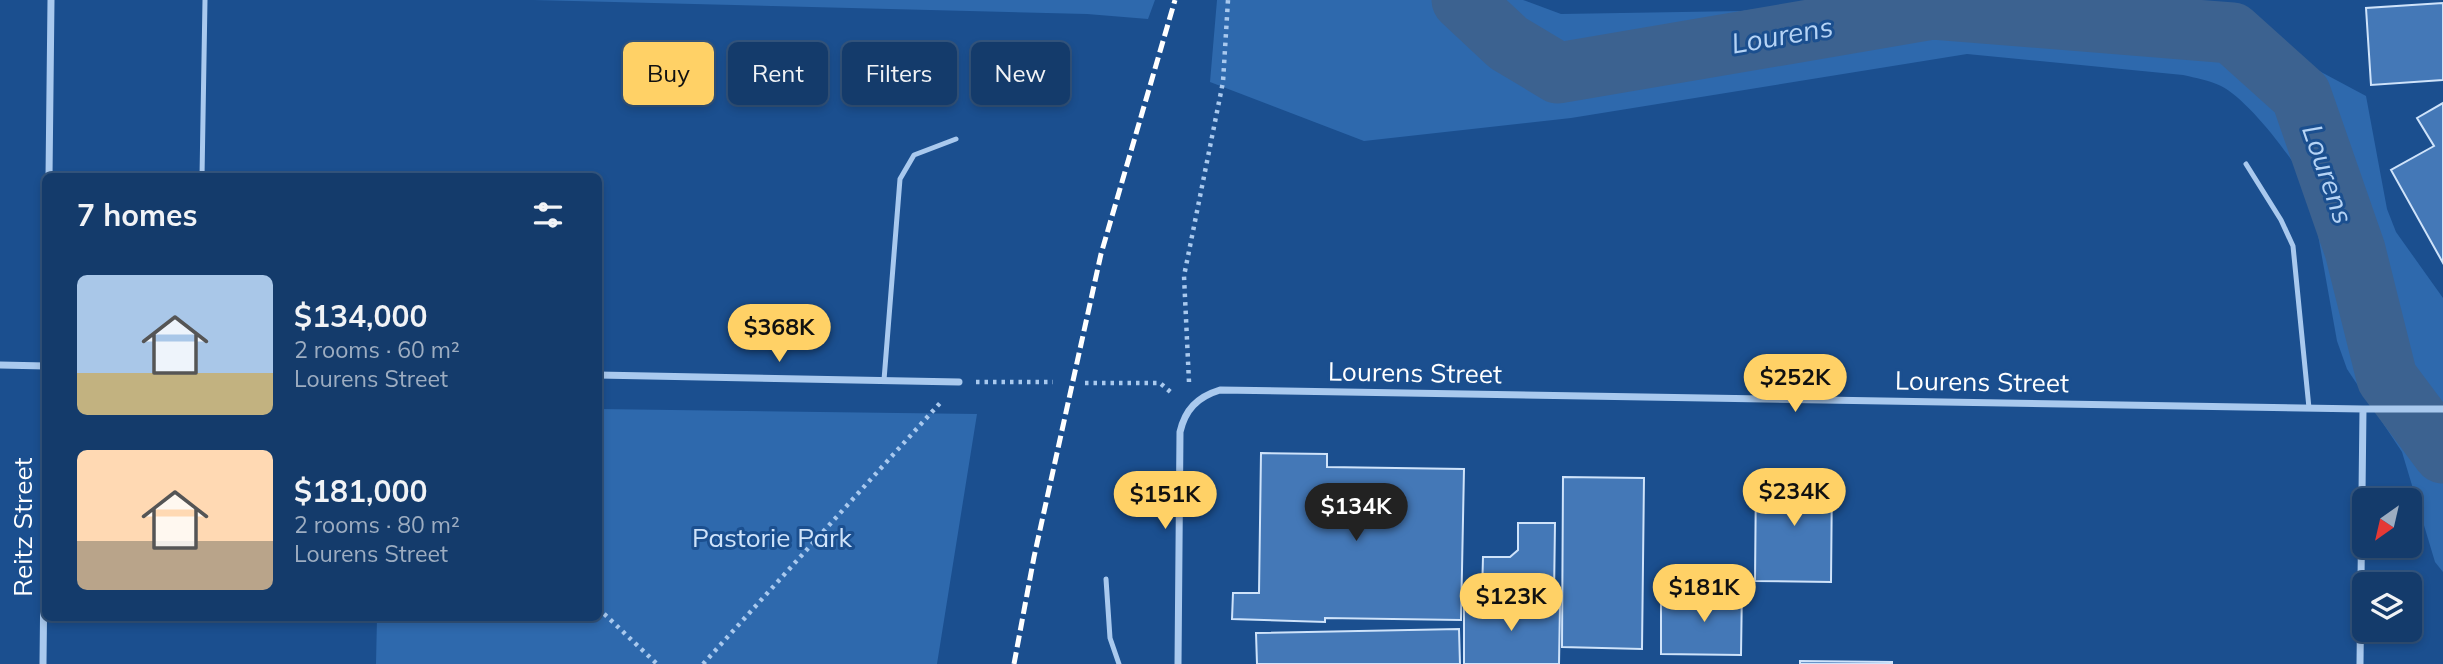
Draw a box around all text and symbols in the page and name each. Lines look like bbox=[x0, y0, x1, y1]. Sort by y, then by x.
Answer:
water label: Lourens bbox=[1728, 8, 1836, 61]
chip: Buy bbox=[623, 42, 714, 105]
chip: Rent bbox=[728, 42, 828, 105]
chip: Filters bbox=[842, 42, 957, 105]
chip: New bbox=[971, 42, 1070, 105]
water label: Lourens bbox=[2295, 120, 2362, 228]
text: 7 homes bbox=[77, 196, 198, 234]
icon: filters bbox=[529, 196, 567, 234]
text: $134,000 bbox=[294, 297, 427, 335]
icon: home bbox=[133, 303, 217, 387]
pin: $368K bbox=[730, 304, 828, 364]
text: $368K bbox=[744, 312, 814, 341]
text: 2 rooms · 60 m² bbox=[294, 335, 460, 364]
street label: Lourens Street bbox=[1328, 354, 1502, 391]
pin: $252K bbox=[1746, 354, 1844, 414]
text: $252K bbox=[1760, 362, 1830, 391]
street label: Lourens Street bbox=[1895, 363, 2069, 400]
text: Lourens Street bbox=[294, 364, 448, 393]
street label: Reitz Street bbox=[6, 457, 39, 597]
pin: $234K bbox=[1745, 468, 1843, 528]
text: $181,000 bbox=[294, 472, 427, 510]
pin: $151K bbox=[1116, 472, 1214, 531]
text: $234K bbox=[1759, 476, 1829, 505]
icon: home bbox=[133, 478, 217, 562]
text: $151K bbox=[1130, 479, 1200, 508]
pin: $134K bbox=[1307, 484, 1405, 543]
north arrow bbox=[2352, 488, 2422, 558]
map controls bbox=[2352, 488, 2422, 642]
text: $134K bbox=[1321, 491, 1391, 520]
text: 2 rooms · 80 m² bbox=[294, 510, 460, 539]
park label: Pastorie Park bbox=[692, 521, 852, 554]
text: Lourens Street bbox=[294, 539, 448, 568]
pin: $181K bbox=[1655, 564, 1753, 624]
text: $181K bbox=[1669, 572, 1739, 601]
button: layers bbox=[2352, 572, 2422, 642]
pin: $123K bbox=[1462, 574, 1560, 633]
text: $123K bbox=[1476, 581, 1546, 610]

